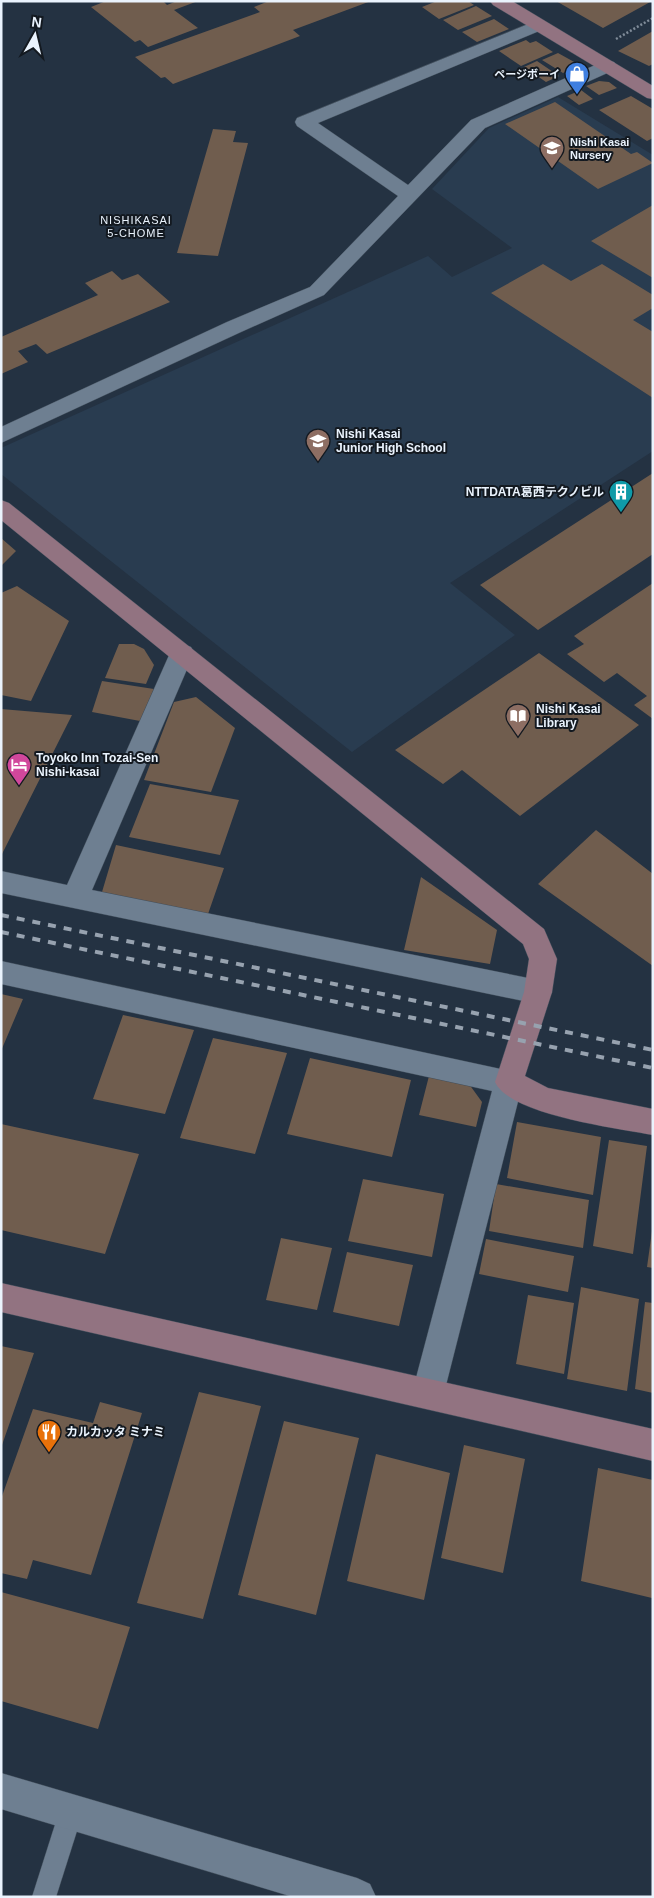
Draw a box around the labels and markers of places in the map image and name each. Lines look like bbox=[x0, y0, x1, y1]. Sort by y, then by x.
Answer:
shop icon: ページボーイ bbox=[564, 61, 590, 95]
place label: ページボーイ bbox=[494, 68, 560, 80]
school or university icon: Nishi Kasai Nursery bbox=[539, 135, 565, 169]
place label: Nishi Kasai Nursery bbox=[570, 136, 629, 161]
place label: Nishi Kasai Junior High School bbox=[336, 427, 446, 455]
school or university icon: Nishi Kasai Junior High School bbox=[305, 428, 331, 462]
building icon: NTTDATA葛西テクノビル bbox=[608, 479, 634, 513]
place label: NTTDATA葛西テクノビル bbox=[466, 485, 604, 499]
place label: Nishi Kasai Library bbox=[536, 702, 601, 730]
library icon: Nishi Kasai Library bbox=[505, 703, 531, 737]
place label: Toyoko Inn Tozai-Sen Nishi-kasai bbox=[36, 751, 158, 779]
hotel icon: Toyoko Inn Tozai-Sen Nishi-kasai bbox=[6, 752, 32, 786]
restaurant icon: カルカッタ ミナミ bbox=[36, 1419, 62, 1453]
place label: カルカッタ ミナミ bbox=[66, 1425, 165, 1439]

